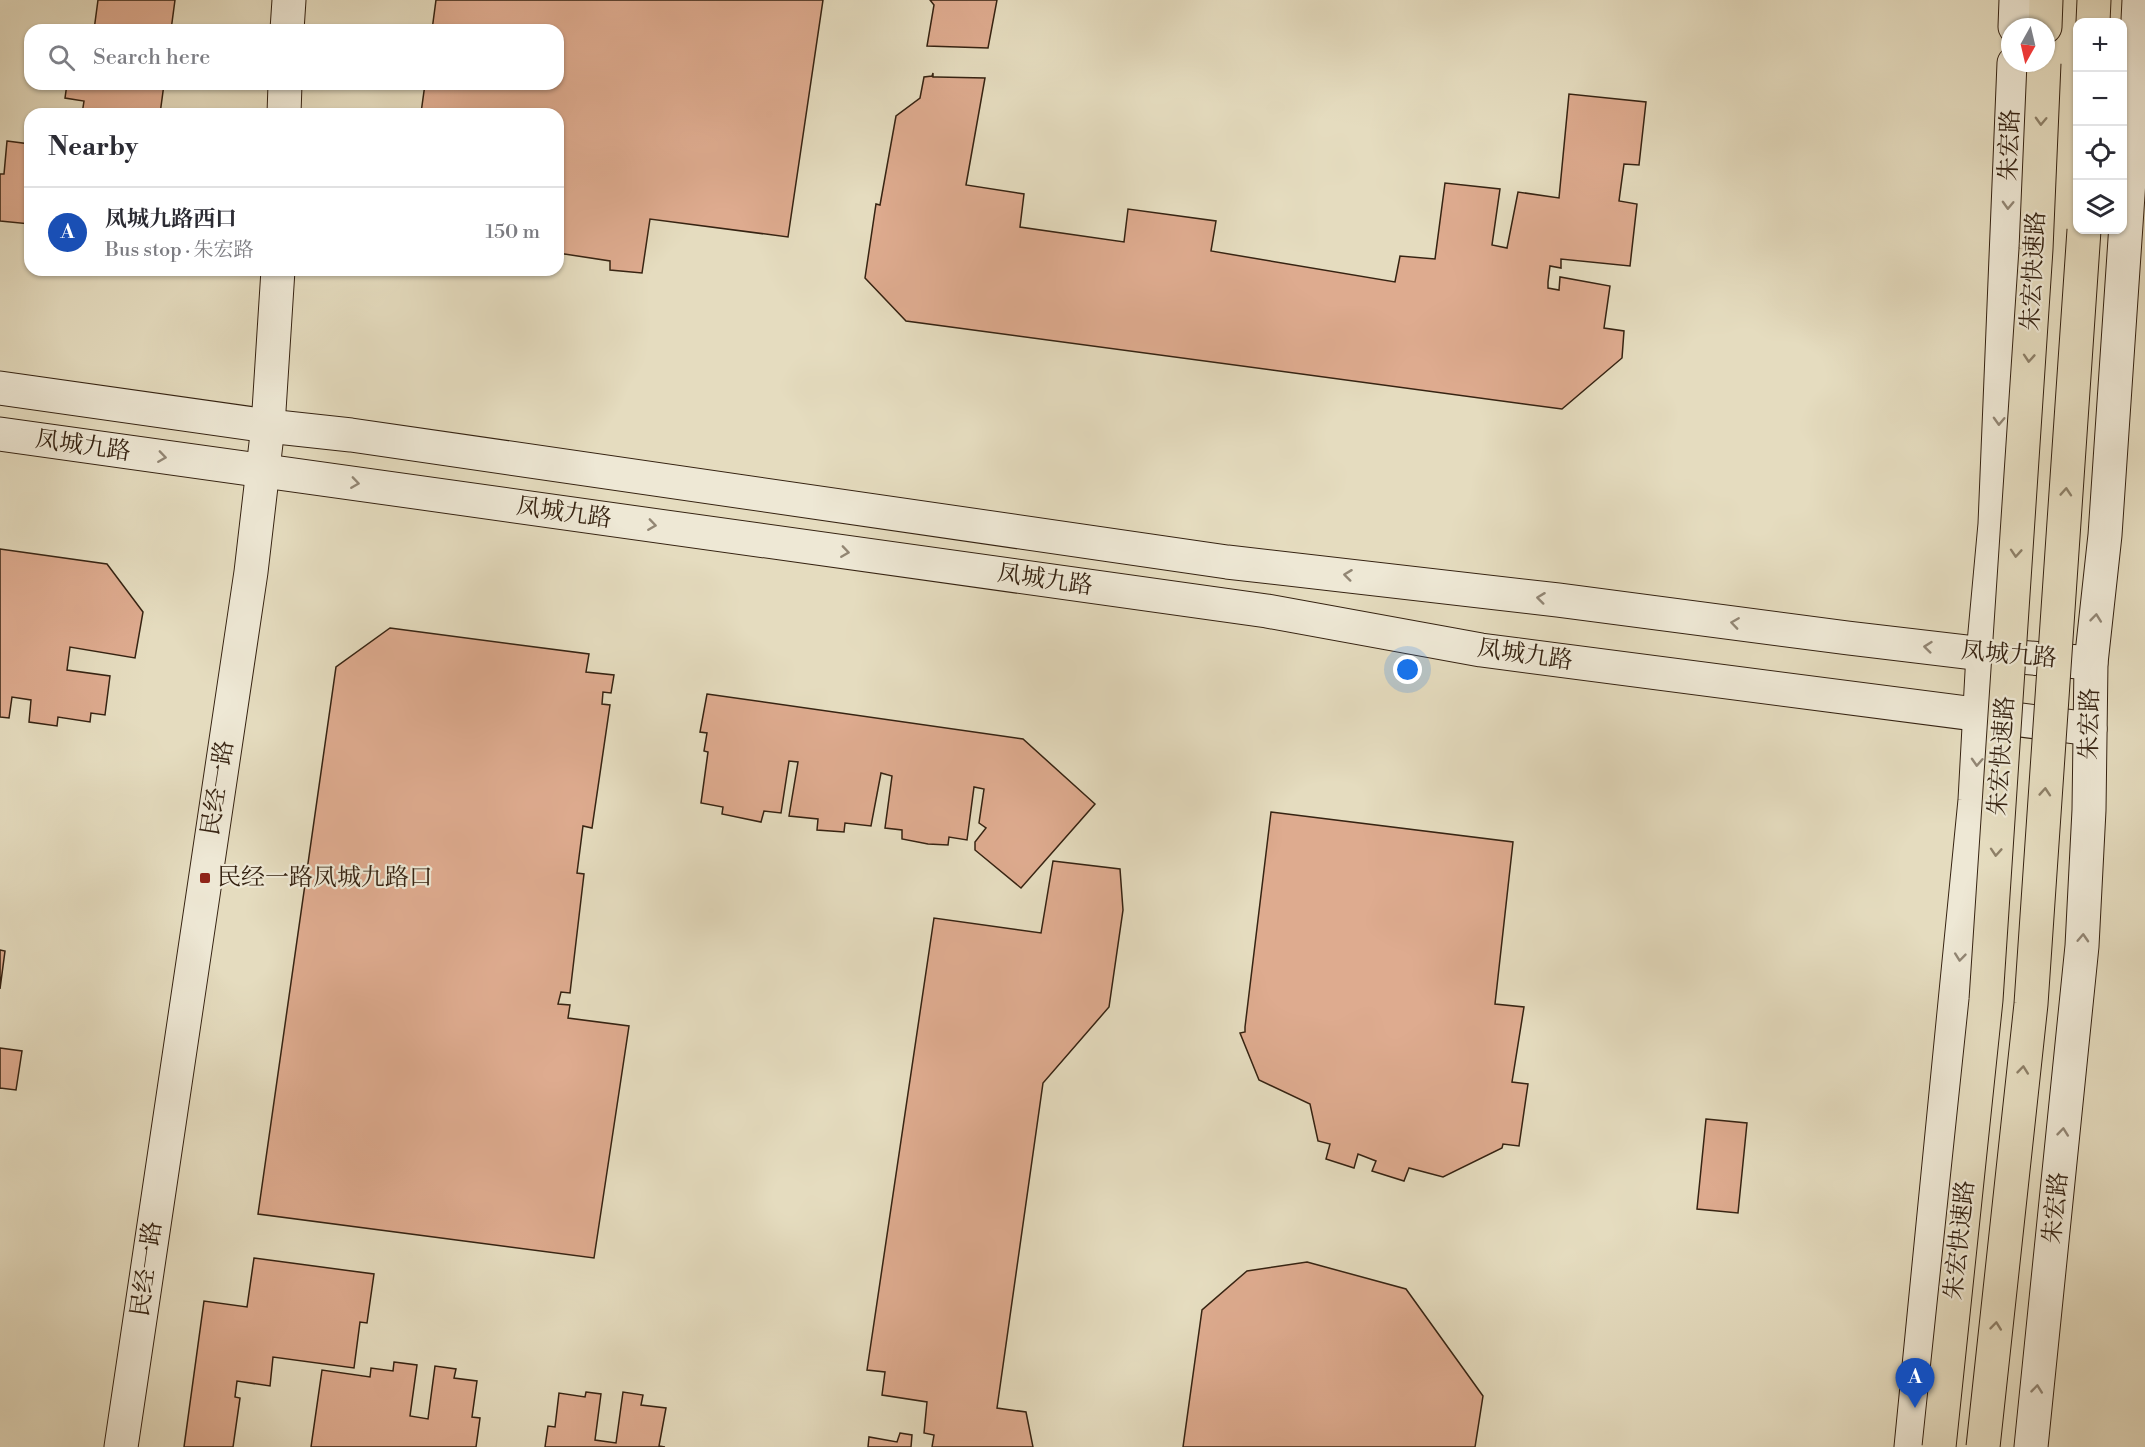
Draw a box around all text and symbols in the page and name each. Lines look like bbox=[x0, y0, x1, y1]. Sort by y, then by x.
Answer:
north arrow bbox=[2001, 18, 2055, 72]
map controls bbox=[2073, 18, 2127, 234]
button: + bbox=[2073, 18, 2127, 72]
search box bbox=[24, 24, 564, 90]
icon: search bbox=[45, 41, 78, 74]
text: Search here bbox=[93, 44, 210, 71]
button: − bbox=[2073, 72, 2127, 126]
street label: 朱宏路 bbox=[1994, 108, 2026, 182]
one-way arrow bbox=[2035, 117, 2048, 126]
button: locate bbox=[2073, 126, 2127, 180]
text: Nearby bbox=[48, 131, 138, 163]
button: layers bbox=[2073, 180, 2127, 234]
one-way arrow bbox=[2001, 201, 2014, 210]
text: 凤城九路西口 bbox=[105, 206, 237, 233]
street label: 朱宏快速路 bbox=[2016, 210, 2052, 332]
text: A bbox=[60, 220, 75, 245]
text: 150 m bbox=[485, 220, 540, 245]
text: Bus stop · 朱宏路 bbox=[105, 238, 253, 263]
one-way arrow bbox=[2022, 354, 2035, 363]
one-way arrow bbox=[1993, 417, 2005, 426]
street label: 凤城九路 bbox=[33, 424, 133, 468]
one-way arrow bbox=[157, 450, 167, 462]
one-way arrow bbox=[351, 477, 360, 489]
one-way arrow bbox=[2059, 488, 2072, 497]
street label: 凤城九路 bbox=[514, 491, 614, 535]
one-way arrow bbox=[648, 518, 657, 530]
one-way arrow bbox=[841, 545, 850, 557]
one-way arrow bbox=[2009, 548, 2022, 557]
street label: 凤城九路 bbox=[995, 558, 1095, 602]
one-way arrow bbox=[1343, 570, 1352, 582]
one-way arrow bbox=[1537, 592, 1546, 605]
one-way arrow bbox=[2089, 613, 2102, 622]
one-way arrow bbox=[1730, 618, 1739, 630]
street label: 凤城九路 bbox=[1475, 633, 1575, 677]
street label: 凤城九路 bbox=[1960, 636, 2058, 674]
one-way arrow bbox=[1923, 642, 1933, 654]
your location bbox=[1393, 655, 1422, 684]
street label: 朱宏路 bbox=[2074, 688, 2106, 760]
street label: 朱宏快速路 bbox=[1983, 695, 2021, 817]
street label: 民经一路 bbox=[196, 738, 240, 838]
one-way arrow bbox=[1971, 758, 1984, 767]
one-way arrow bbox=[2039, 787, 2052, 796]
one-way arrow bbox=[1989, 848, 2002, 857]
place label: 民经一路凤城九路口 bbox=[217, 863, 433, 893]
marker: 民经一路凤城九路口 bbox=[198, 871, 212, 885]
one-way arrow bbox=[2076, 934, 2089, 943]
one-way arrow bbox=[1954, 952, 1967, 961]
one-way arrow bbox=[2016, 1065, 2029, 1074]
one-way arrow bbox=[2056, 1128, 2069, 1137]
street label: 朱宏路 bbox=[2037, 1171, 2075, 1245]
street label: 朱宏快速路 bbox=[1939, 1179, 1981, 1301]
street label: 民经一路 bbox=[125, 1219, 169, 1319]
one-way arrow bbox=[1989, 1322, 2001, 1331]
pin: A bbox=[1896, 1358, 1934, 1408]
one-way arrow bbox=[2030, 1384, 2043, 1393]

